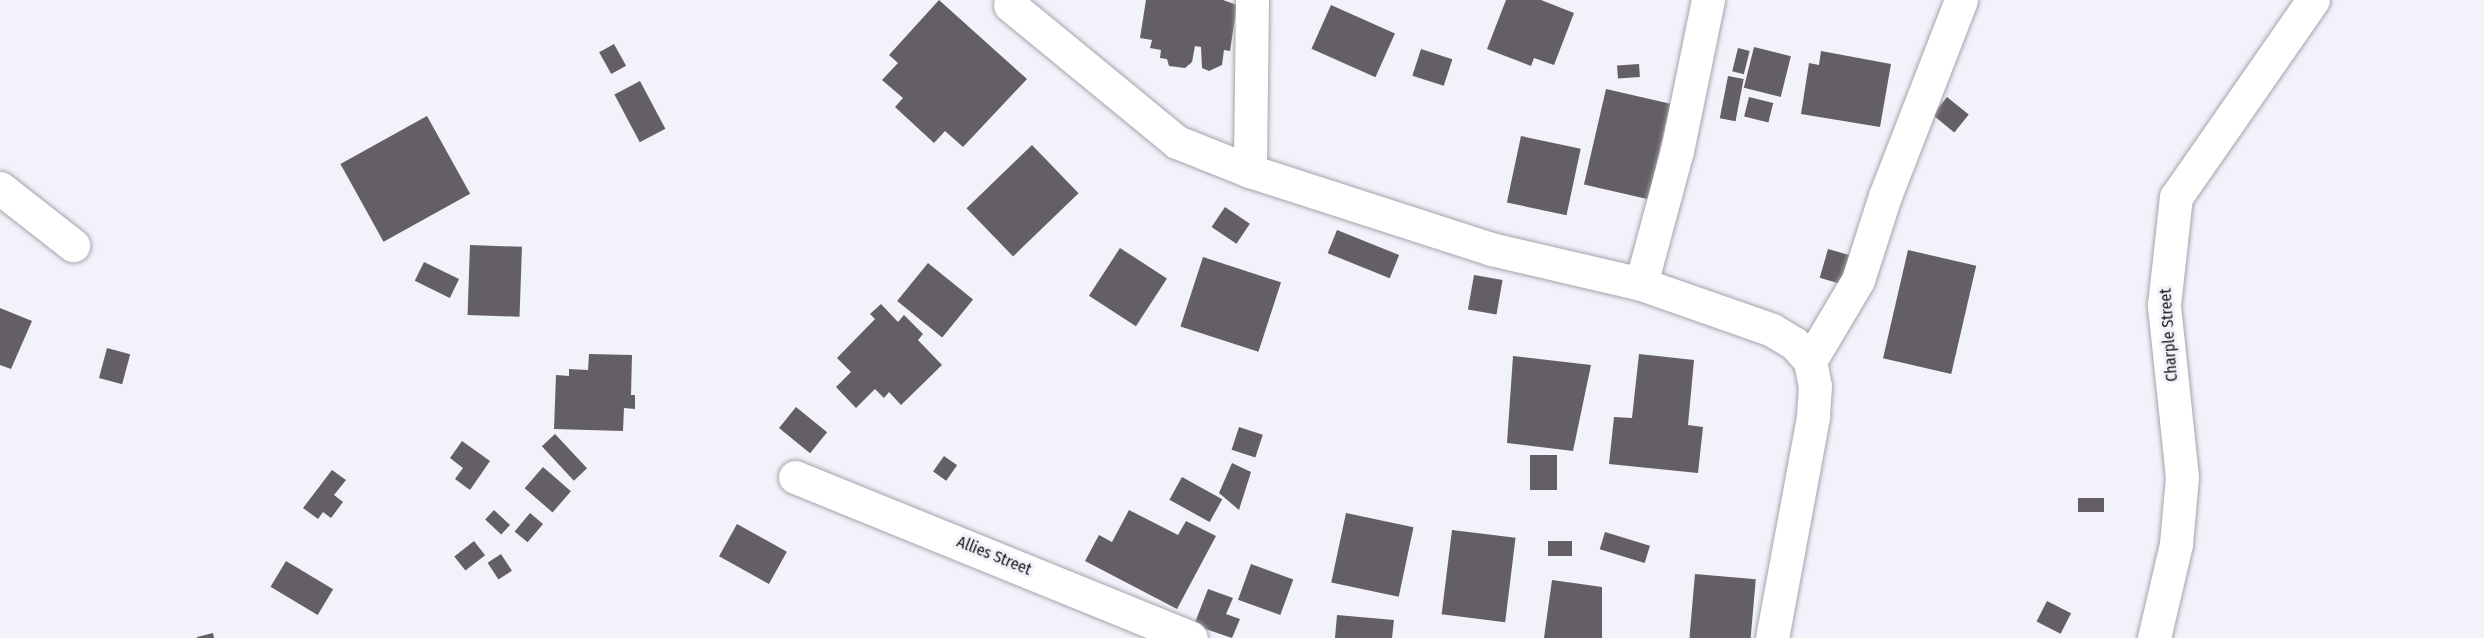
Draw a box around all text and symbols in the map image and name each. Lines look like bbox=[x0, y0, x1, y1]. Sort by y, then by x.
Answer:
street label: Charple Street bbox=[2156, 288, 2182, 382]
street label: Allies Street bbox=[954, 532, 1034, 580]

